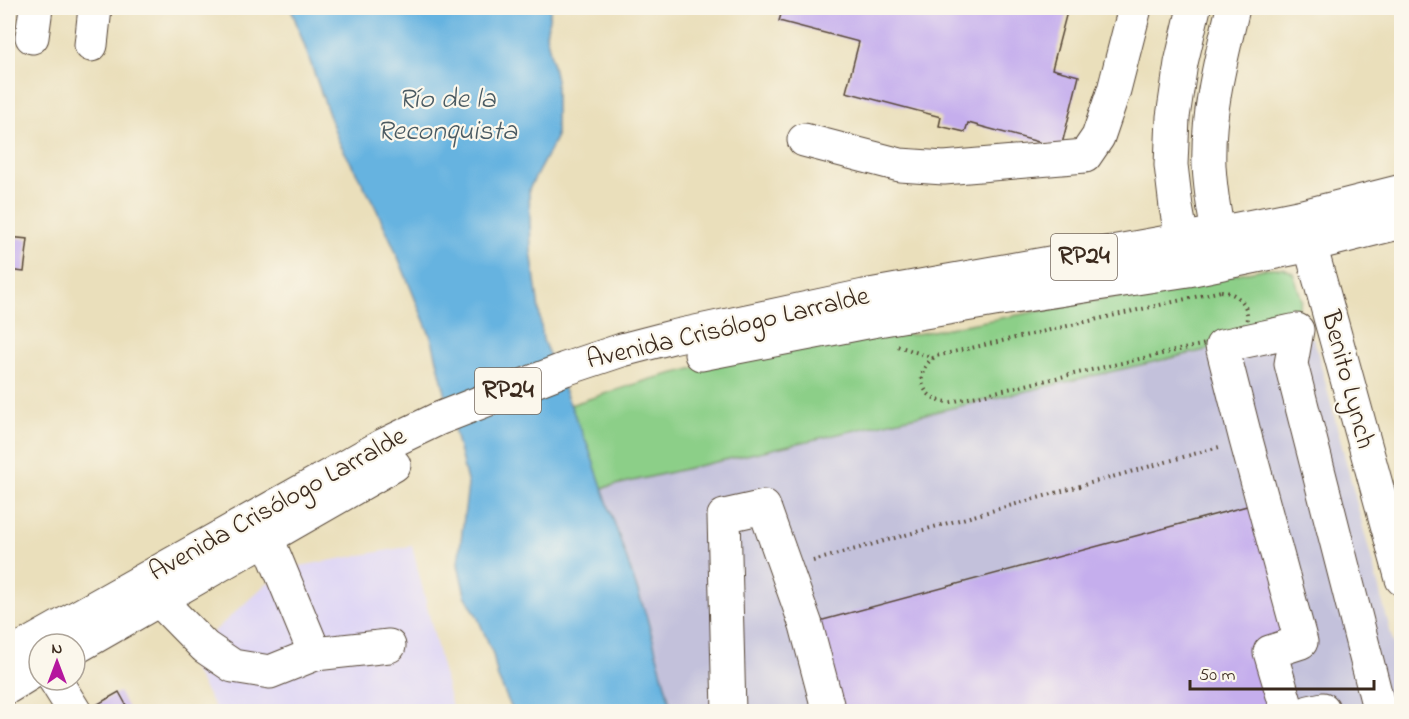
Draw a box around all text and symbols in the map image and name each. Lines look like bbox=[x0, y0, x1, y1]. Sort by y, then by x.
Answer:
water label: Río de la Reconquista bbox=[377, 80, 518, 153]
road number: RP24 bbox=[1051, 234, 1117, 280]
street label: Avenida Crisólogo Larralde bbox=[583, 277, 874, 380]
street label: Benito Lynch bbox=[1310, 306, 1384, 453]
road number: RP24 bbox=[475, 368, 541, 414]
street label: Avenida Crisólogo Larralde bbox=[142, 417, 415, 592]
north arrow bbox=[27, 632, 87, 692]
text: N bbox=[52, 637, 63, 661]
scale bar bbox=[1190, 653, 1374, 691]
text: 50 m bbox=[1199, 663, 1236, 689]

